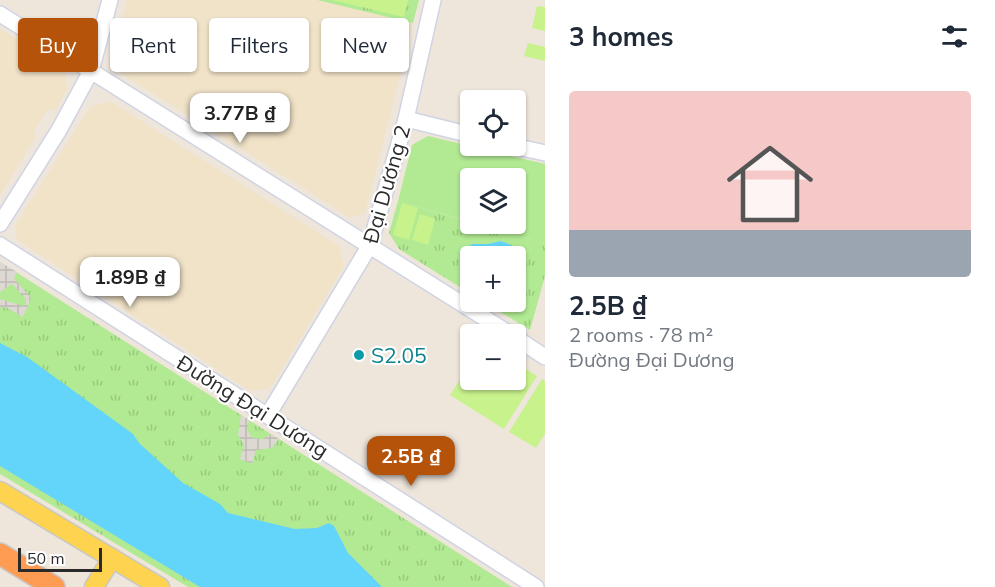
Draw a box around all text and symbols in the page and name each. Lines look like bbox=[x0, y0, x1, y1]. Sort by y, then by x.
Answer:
chip: Buy bbox=[18, 18, 98, 72]
chip: Rent bbox=[110, 18, 197, 72]
chip: Filters bbox=[209, 18, 309, 72]
chip: New bbox=[321, 18, 409, 72]
text: 3 homes bbox=[569, 20, 673, 53]
icon: filters bbox=[938, 20, 971, 53]
map controls bbox=[460, 90, 526, 390]
button: locate bbox=[460, 90, 526, 156]
pin: 3.77B ₫ bbox=[185, 93, 295, 144]
text: 3.77B ₫ bbox=[204, 100, 276, 125]
street label: Đại Dương 2 bbox=[357, 122, 415, 246]
icon: home bbox=[716, 130, 824, 238]
button: layers bbox=[460, 168, 526, 234]
button: + bbox=[460, 246, 526, 312]
pin: 1.89B ₫ bbox=[75, 257, 185, 308]
text: 1.89B ₫ bbox=[94, 264, 166, 289]
text: 2.5B ₫ bbox=[569, 289, 647, 322]
text: 2 rooms · 78 m² bbox=[569, 322, 713, 347]
button: − bbox=[460, 324, 526, 390]
place label: S2.05 bbox=[371, 342, 427, 368]
text: Đường Đại Dương bbox=[569, 347, 735, 372]
marker: S2.05 bbox=[352, 348, 366, 362]
street label: Đường Đại Dương bbox=[172, 349, 334, 463]
pin: 2.5B ₫ bbox=[362, 436, 460, 487]
text: 2.5B ₫ bbox=[381, 443, 441, 468]
scale bar bbox=[18, 545, 102, 572]
text: 50 m bbox=[27, 548, 64, 568]

